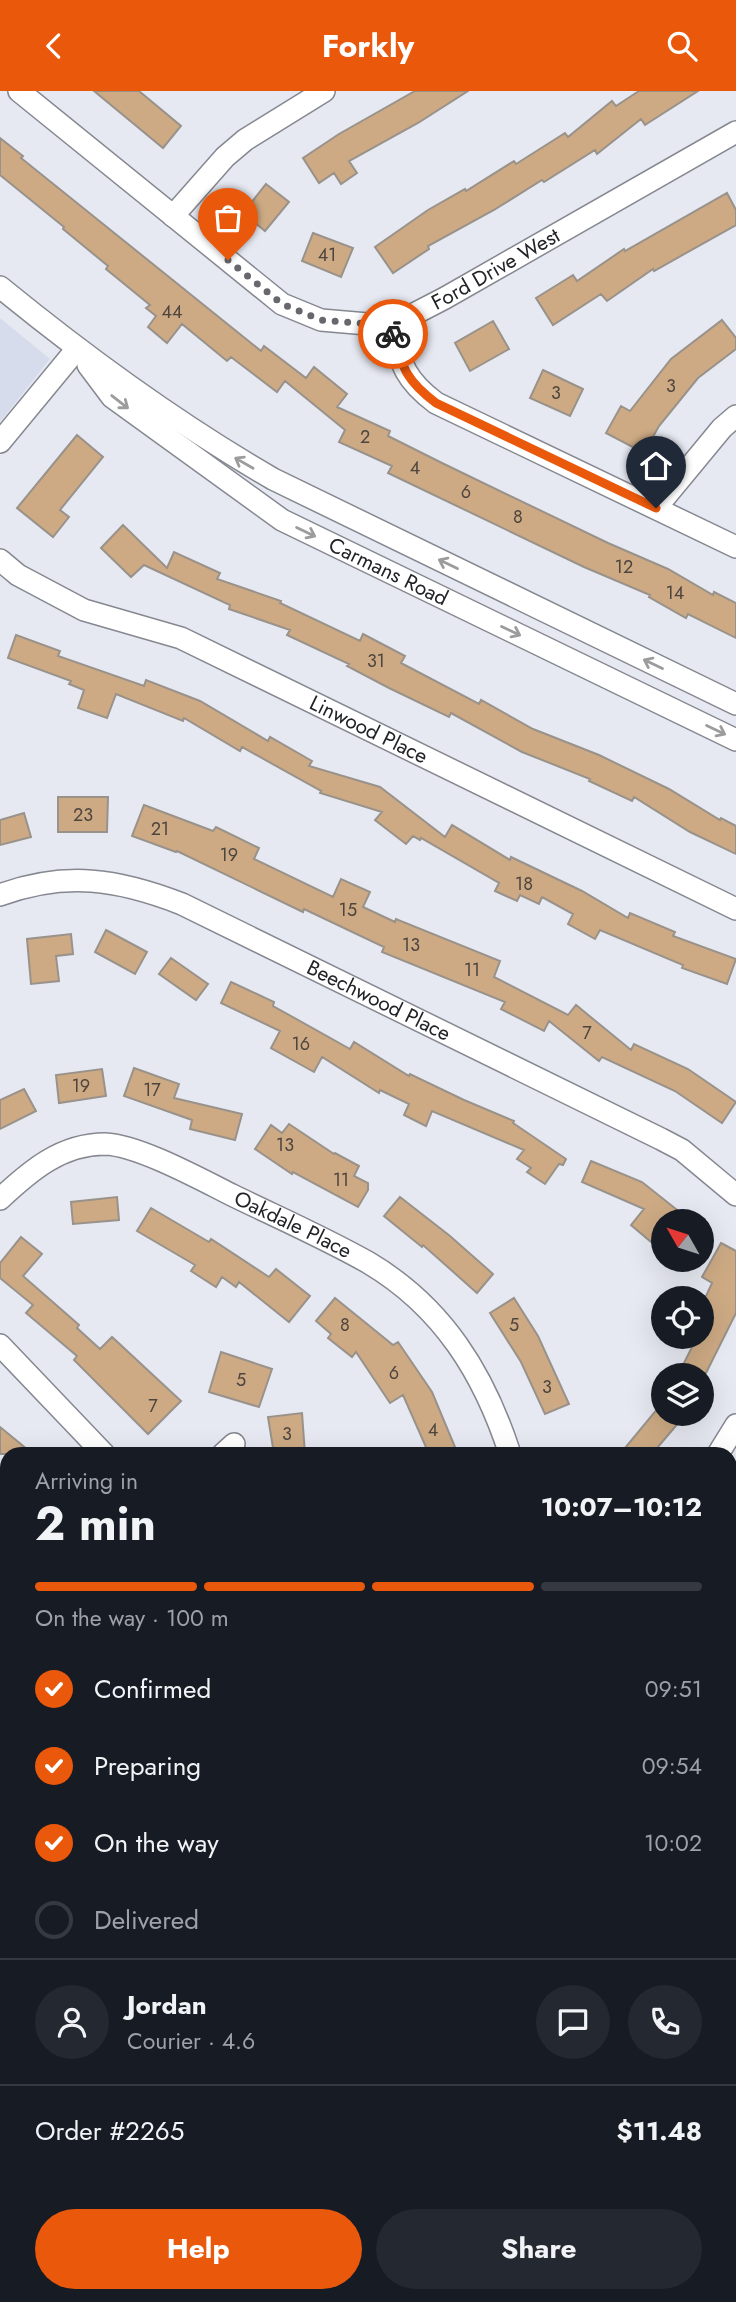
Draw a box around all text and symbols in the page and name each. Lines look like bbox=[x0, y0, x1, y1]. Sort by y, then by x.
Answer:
text: Forkly bbox=[322, 23, 414, 69]
icon: back bbox=[35, 27, 73, 65]
icon: search bbox=[663, 27, 701, 65]
pin bbox=[198, 188, 258, 260]
icon: bag bbox=[209, 199, 247, 237]
street label: Ford Drive West bbox=[426, 221, 565, 317]
house number: 41 bbox=[318, 242, 336, 268]
house number: 44 bbox=[162, 299, 183, 325]
courier bbox=[358, 299, 428, 369]
icon: bike bbox=[374, 315, 412, 353]
house number: 3 bbox=[666, 373, 676, 399]
house number: 3 bbox=[551, 380, 561, 406]
one-way arrow bbox=[110, 394, 128, 409]
house number: 2 bbox=[360, 424, 370, 450]
pin bbox=[626, 436, 686, 508]
icon: home bbox=[637, 447, 675, 485]
house number: 4 bbox=[410, 455, 420, 481]
one-way arrow bbox=[235, 456, 255, 470]
house number: 6 bbox=[461, 479, 471, 505]
house number: 8 bbox=[513, 504, 523, 530]
one-way arrow bbox=[295, 525, 316, 539]
street label: Carmans Road bbox=[324, 530, 453, 613]
house number: 12 bbox=[615, 554, 633, 580]
one-way arrow bbox=[438, 557, 459, 571]
house number: 14 bbox=[666, 580, 684, 606]
one-way arrow bbox=[500, 624, 521, 638]
house number: 31 bbox=[367, 648, 385, 674]
one-way arrow bbox=[643, 656, 664, 670]
street label: Linwood Place bbox=[304, 688, 433, 771]
one-way arrow bbox=[704, 724, 726, 737]
house number: 23 bbox=[73, 802, 93, 828]
house number: 21 bbox=[151, 816, 169, 842]
house number: 19 bbox=[220, 842, 238, 868]
house number: 18 bbox=[515, 871, 533, 897]
house number: 15 bbox=[339, 897, 357, 923]
house number: 13 bbox=[402, 932, 420, 958]
street label: Beechwood Place bbox=[302, 952, 456, 1049]
house number: 11 bbox=[464, 957, 480, 983]
house number: 7 bbox=[582, 1020, 592, 1046]
house number: 16 bbox=[292, 1031, 310, 1057]
house number: 19 bbox=[72, 1073, 90, 1099]
house number: 17 bbox=[143, 1077, 161, 1103]
house number: 13 bbox=[276, 1132, 294, 1158]
house number: 11 bbox=[333, 1167, 349, 1193]
street label: Oakdale Place bbox=[229, 1183, 357, 1266]
north arrow bbox=[651, 1209, 714, 1272]
map controls bbox=[651, 1209, 714, 1426]
button: locate bbox=[651, 1286, 714, 1349]
house number: 8 bbox=[340, 1312, 350, 1338]
house number: 5 bbox=[509, 1312, 519, 1338]
house number: 6 bbox=[389, 1360, 399, 1386]
button: layers bbox=[651, 1363, 714, 1426]
house number: 5 bbox=[236, 1367, 246, 1393]
house number: 3 bbox=[542, 1374, 552, 1400]
house number: 7 bbox=[148, 1393, 158, 1419]
house number: 4 bbox=[428, 1417, 438, 1443]
house number: 3 bbox=[282, 1421, 292, 1447]
text: Arriving in bbox=[35, 1464, 138, 1498]
text: 10:07–10:12 bbox=[541, 1488, 702, 1526]
text: 2 min bbox=[35, 1491, 156, 1557]
text: On the way · 100 m bbox=[35, 1601, 229, 1635]
icon: check bbox=[35, 1670, 73, 1708]
text: Confirmed bbox=[94, 1670, 211, 1708]
text: 09:51 bbox=[645, 1672, 702, 1706]
icon: check bbox=[35, 1747, 73, 1785]
text: Preparing bbox=[94, 1747, 201, 1785]
text: 09:54 bbox=[642, 1749, 702, 1783]
icon: check bbox=[35, 1824, 73, 1862]
text: On the way bbox=[94, 1824, 219, 1862]
text: 10:02 bbox=[644, 1826, 702, 1860]
text: Delivered bbox=[94, 1901, 199, 1939]
button: person bbox=[35, 1985, 109, 2059]
button: chat bbox=[536, 1985, 610, 2059]
button: phone bbox=[628, 1985, 702, 2059]
text: Jordan bbox=[127, 1986, 207, 2024]
text: Courier · 4.6 bbox=[127, 2024, 255, 2058]
text: Order #2265 bbox=[35, 2112, 184, 2150]
text: $11.48 bbox=[617, 2112, 702, 2150]
button: Help bbox=[35, 2209, 362, 2289]
button: Share bbox=[376, 2209, 702, 2289]

